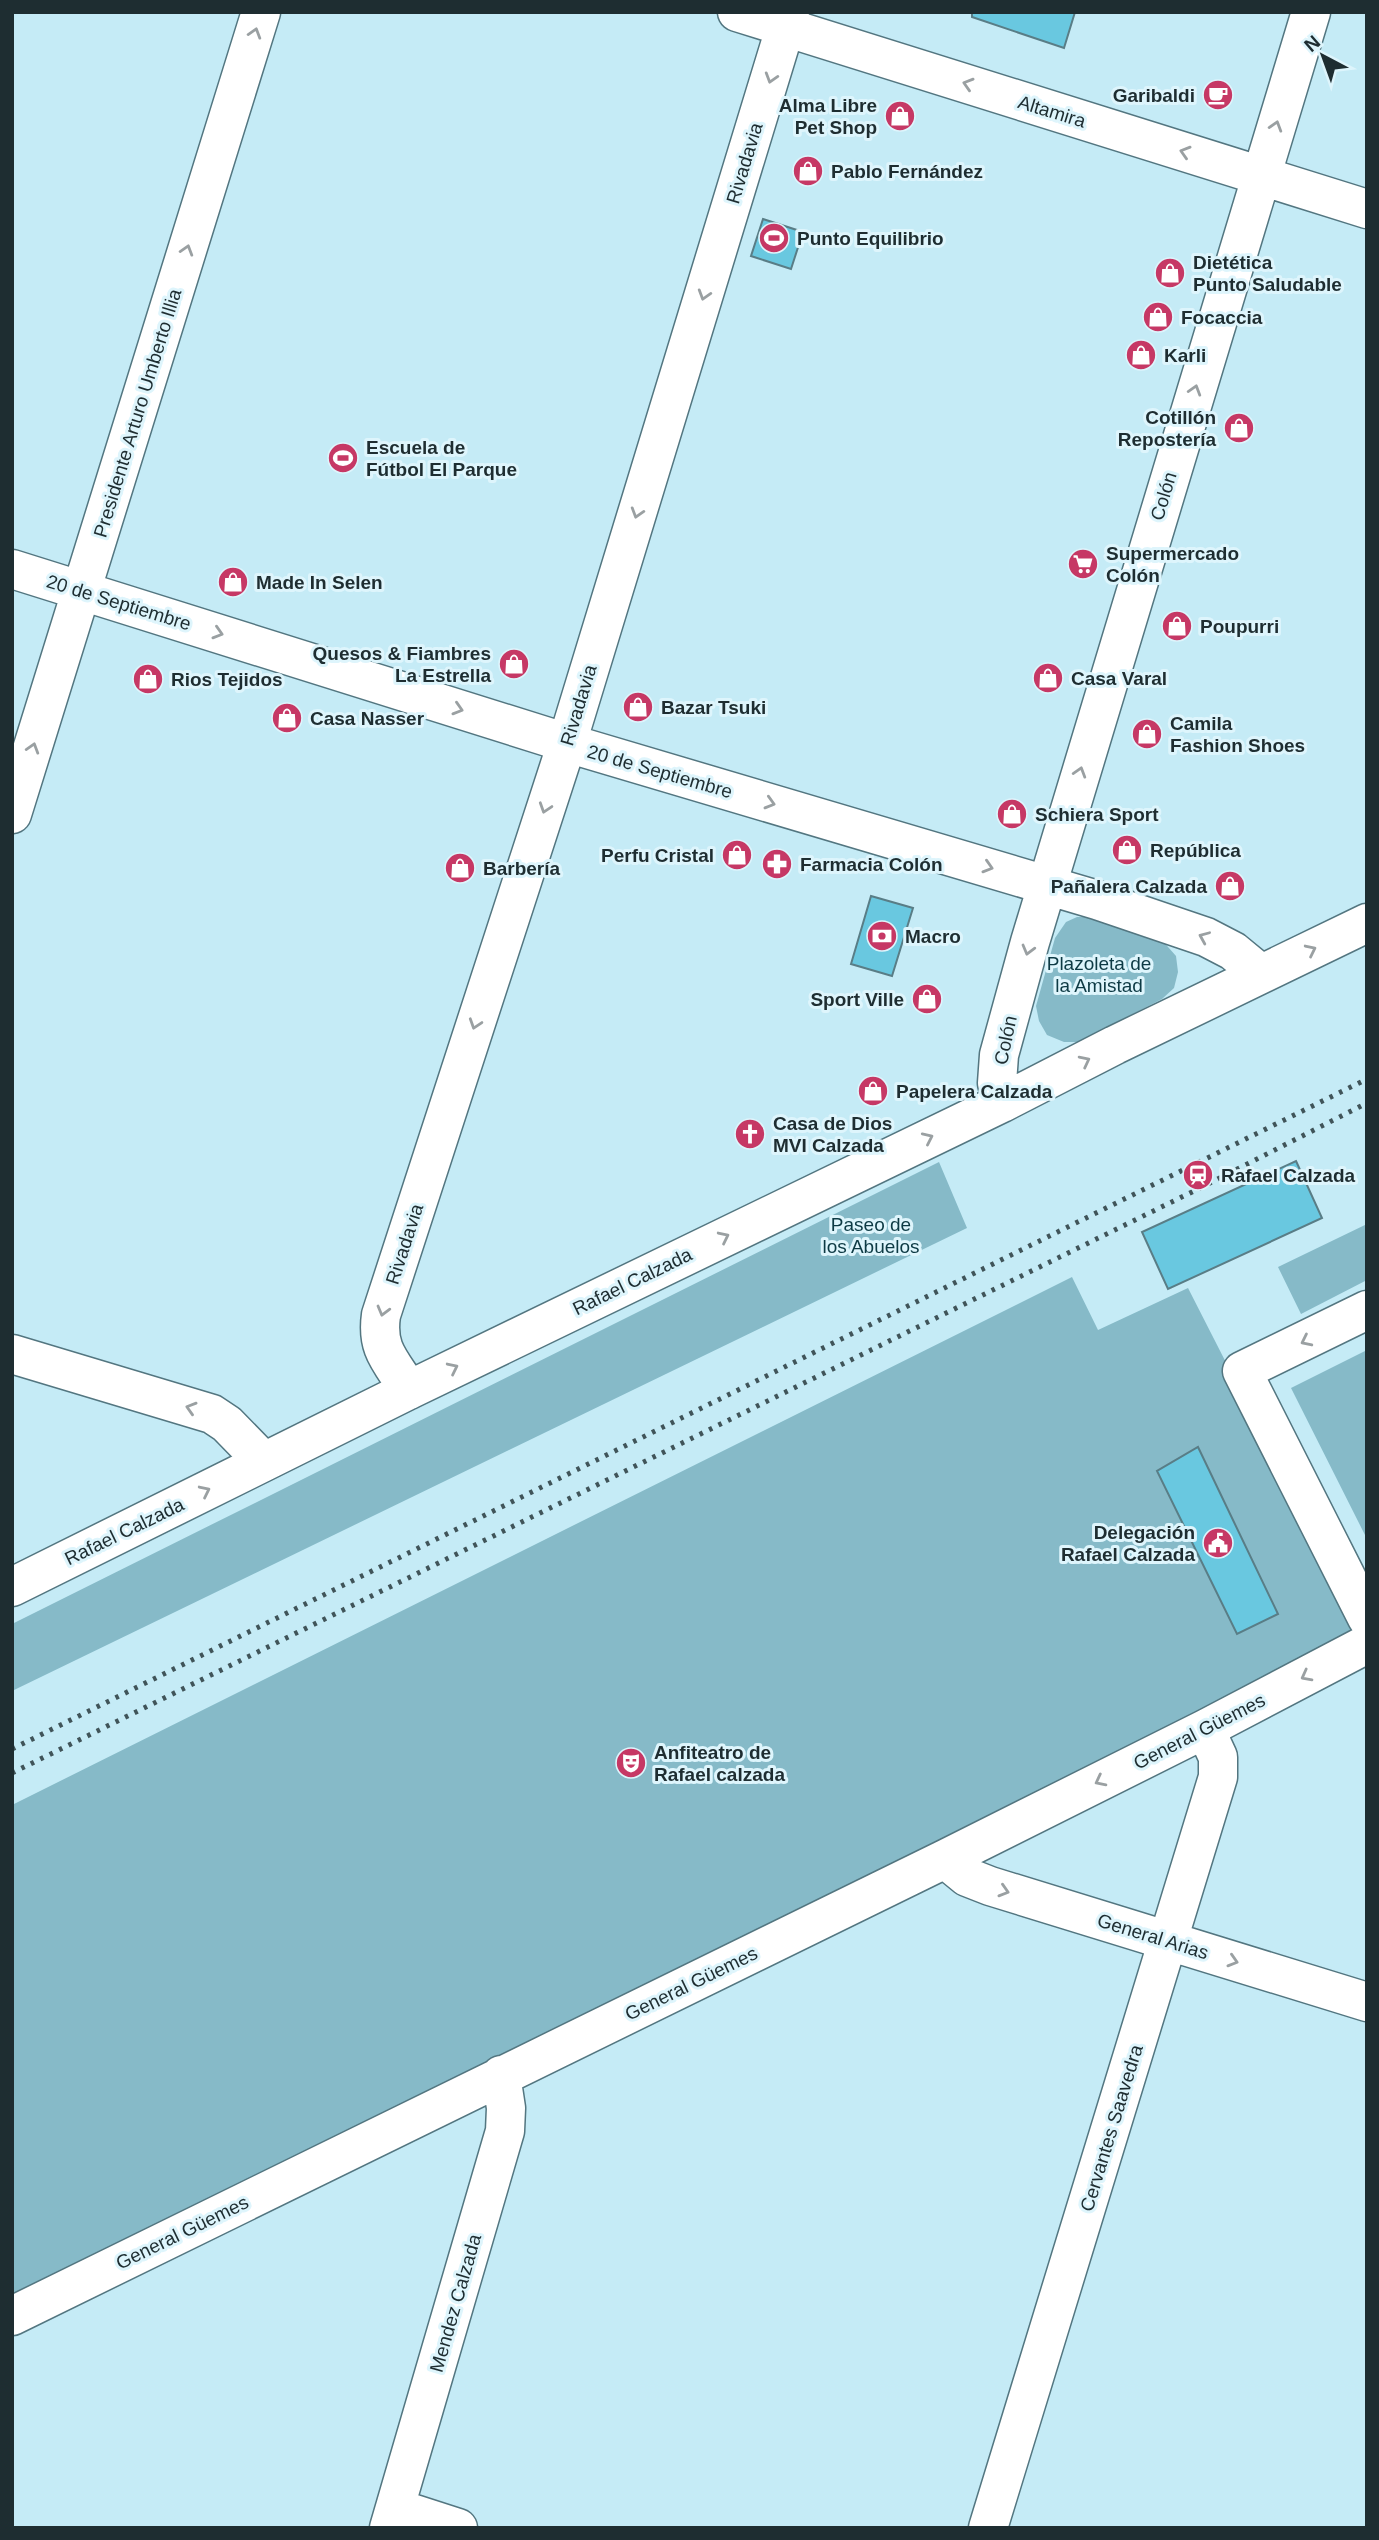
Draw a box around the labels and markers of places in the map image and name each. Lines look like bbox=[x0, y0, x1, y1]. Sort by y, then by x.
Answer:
cafe icon: Garibaldi bbox=[1201, 78, 1235, 112]
place label: Garibaldi bbox=[1113, 85, 1195, 106]
place label: Alma Libre Pet Shop bbox=[779, 95, 877, 138]
shop icon: Alma Libre Pet Shop bbox=[883, 99, 917, 133]
shop icon: Pablo Fernández bbox=[791, 154, 825, 188]
place label: Pablo Fernández bbox=[831, 161, 983, 182]
sports icon: Punto Equilibrio bbox=[757, 221, 791, 255]
place label: Punto Equilibrio bbox=[797, 228, 944, 249]
place label: Dietética Punto Saludable bbox=[1193, 252, 1342, 295]
shop icon: Dietética Punto Saludable bbox=[1153, 256, 1187, 290]
shop icon: Focaccia bbox=[1141, 300, 1175, 334]
place label: Focaccia bbox=[1181, 307, 1263, 328]
shop icon: Karli bbox=[1124, 338, 1158, 372]
place label: Karli bbox=[1164, 345, 1206, 366]
place label: Cotillón Repostería bbox=[1118, 407, 1216, 450]
shop icon: Cotillón Repostería bbox=[1222, 411, 1256, 445]
place label: Escuela de Fútbol El Parque bbox=[366, 437, 517, 480]
sports icon: Escuela de Fútbol El Parque bbox=[326, 441, 360, 475]
place label: Supermercado Colón bbox=[1106, 543, 1239, 586]
supermarket icon: Supermercado Colón bbox=[1066, 547, 1100, 581]
shop icon: Made In Selen bbox=[216, 565, 250, 599]
place label: Made In Selen bbox=[256, 572, 383, 593]
shop icon: Poupurri bbox=[1160, 609, 1194, 643]
place label: Poupurri bbox=[1200, 616, 1279, 637]
place label: Quesos & Fiambres La Estrella bbox=[313, 643, 491, 686]
shop icon: Quesos & Fiambres La Estrella bbox=[497, 647, 531, 681]
shop icon: Casa Varal bbox=[1031, 661, 1065, 695]
shop icon: Rios Tejidos bbox=[131, 662, 165, 696]
place label: Casa Varal bbox=[1071, 668, 1167, 689]
place label: Rios Tejidos bbox=[171, 669, 283, 690]
shop icon: Bazar Tsuki bbox=[621, 690, 655, 724]
place label: Bazar Tsuki bbox=[661, 697, 766, 718]
shop icon: Casa Nasser bbox=[270, 701, 304, 735]
place label: Casa Nasser bbox=[310, 708, 425, 729]
place label: Camila Fashion Shoes bbox=[1170, 713, 1305, 756]
shop icon: Camila Fashion Shoes bbox=[1130, 717, 1164, 751]
shop icon: Schiera Sport bbox=[995, 797, 1029, 831]
place label: Schiera Sport bbox=[1035, 804, 1159, 825]
shop icon: República bbox=[1110, 833, 1144, 867]
shop icon: Perfu Cristal bbox=[720, 838, 754, 872]
place label: República bbox=[1150, 840, 1241, 861]
place label: Perfu Cristal bbox=[601, 845, 714, 866]
pharmacy icon: Farmacia Colón bbox=[760, 847, 794, 881]
shop icon: Barbería bbox=[443, 851, 477, 885]
place label: Farmacia Colón bbox=[800, 854, 943, 875]
place label: Barbería bbox=[483, 858, 561, 879]
shop icon: Pañalera Calzada bbox=[1213, 869, 1247, 903]
place label: Pañalera Calzada bbox=[1051, 876, 1207, 897]
bank icon: Macro bbox=[865, 919, 899, 953]
place label: Macro bbox=[905, 926, 961, 947]
shop icon: Sport Ville bbox=[910, 982, 944, 1016]
place label: Sport Ville bbox=[810, 989, 904, 1010]
shop icon: Papelera Calzada bbox=[856, 1074, 890, 1108]
place label: Papelera Calzada bbox=[896, 1081, 1053, 1102]
place label: Casa de Dios MVI Calzada bbox=[773, 1113, 892, 1156]
church icon: Casa de Dios MVI Calzada bbox=[733, 1117, 767, 1151]
station icon: Rafael Calzada bbox=[1181, 1158, 1215, 1192]
place label: Rafael Calzada bbox=[1221, 1165, 1356, 1186]
place label: Delegación Rafael Calzada bbox=[1061, 1522, 1195, 1565]
public building icon: Delegación Rafael Calzada bbox=[1201, 1526, 1235, 1560]
place label: Anfiteatro de Rafael calzada bbox=[654, 1742, 785, 1785]
theatre icon: Anfiteatro de Rafael calzada bbox=[614, 1746, 648, 1780]

